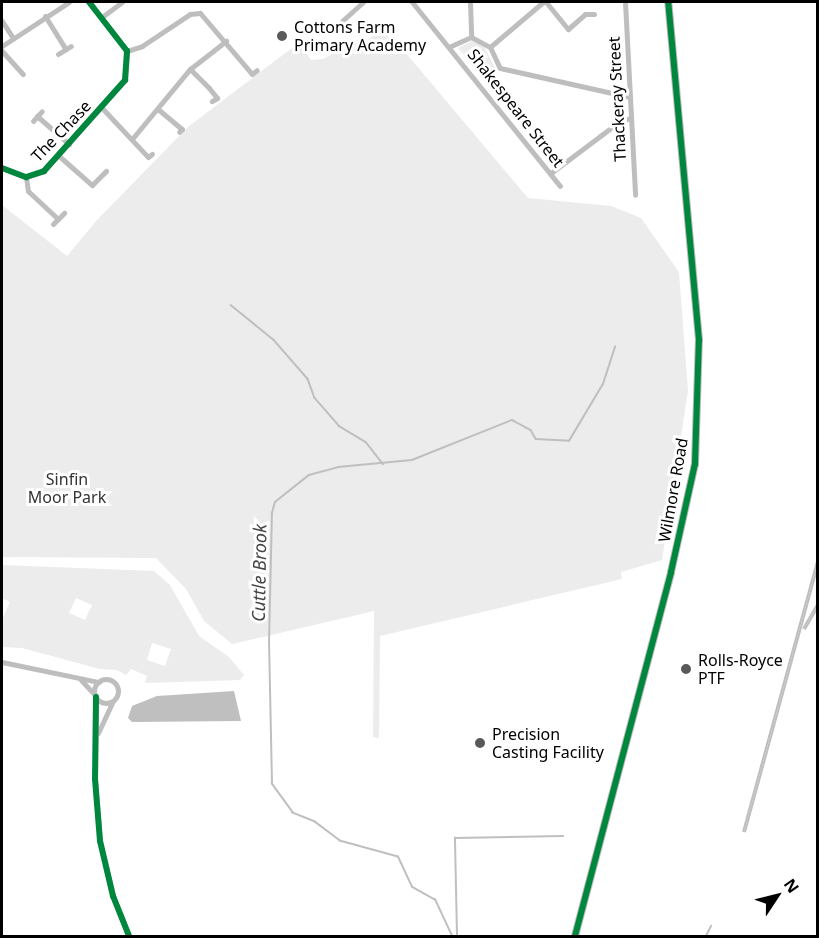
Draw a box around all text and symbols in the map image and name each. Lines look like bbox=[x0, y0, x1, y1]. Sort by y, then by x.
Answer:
place label: Cottons Farm Primary Academy bbox=[294, 17, 426, 55]
marker: Cottons Farm Primary Academy bbox=[275, 29, 289, 43]
street label: Thackeray Street bbox=[604, 36, 630, 162]
street label: Shakespeare Street bbox=[464, 45, 568, 171]
street label: The Chase bbox=[27, 96, 95, 166]
street label: Wilmore Road bbox=[654, 436, 692, 544]
park label: Sinfin Moor Park bbox=[28, 469, 106, 507]
water label: Cuttle Brook bbox=[247, 524, 271, 622]
place label: Rolls-Royce PTF bbox=[698, 650, 783, 688]
marker: Rolls-Royce PTF bbox=[679, 662, 693, 676]
place label: Precision Casting Facility bbox=[492, 724, 604, 762]
marker: Precision Casting Facility bbox=[473, 736, 487, 750]
north arrow bbox=[747, 866, 807, 926]
text: N bbox=[779, 874, 804, 897]

